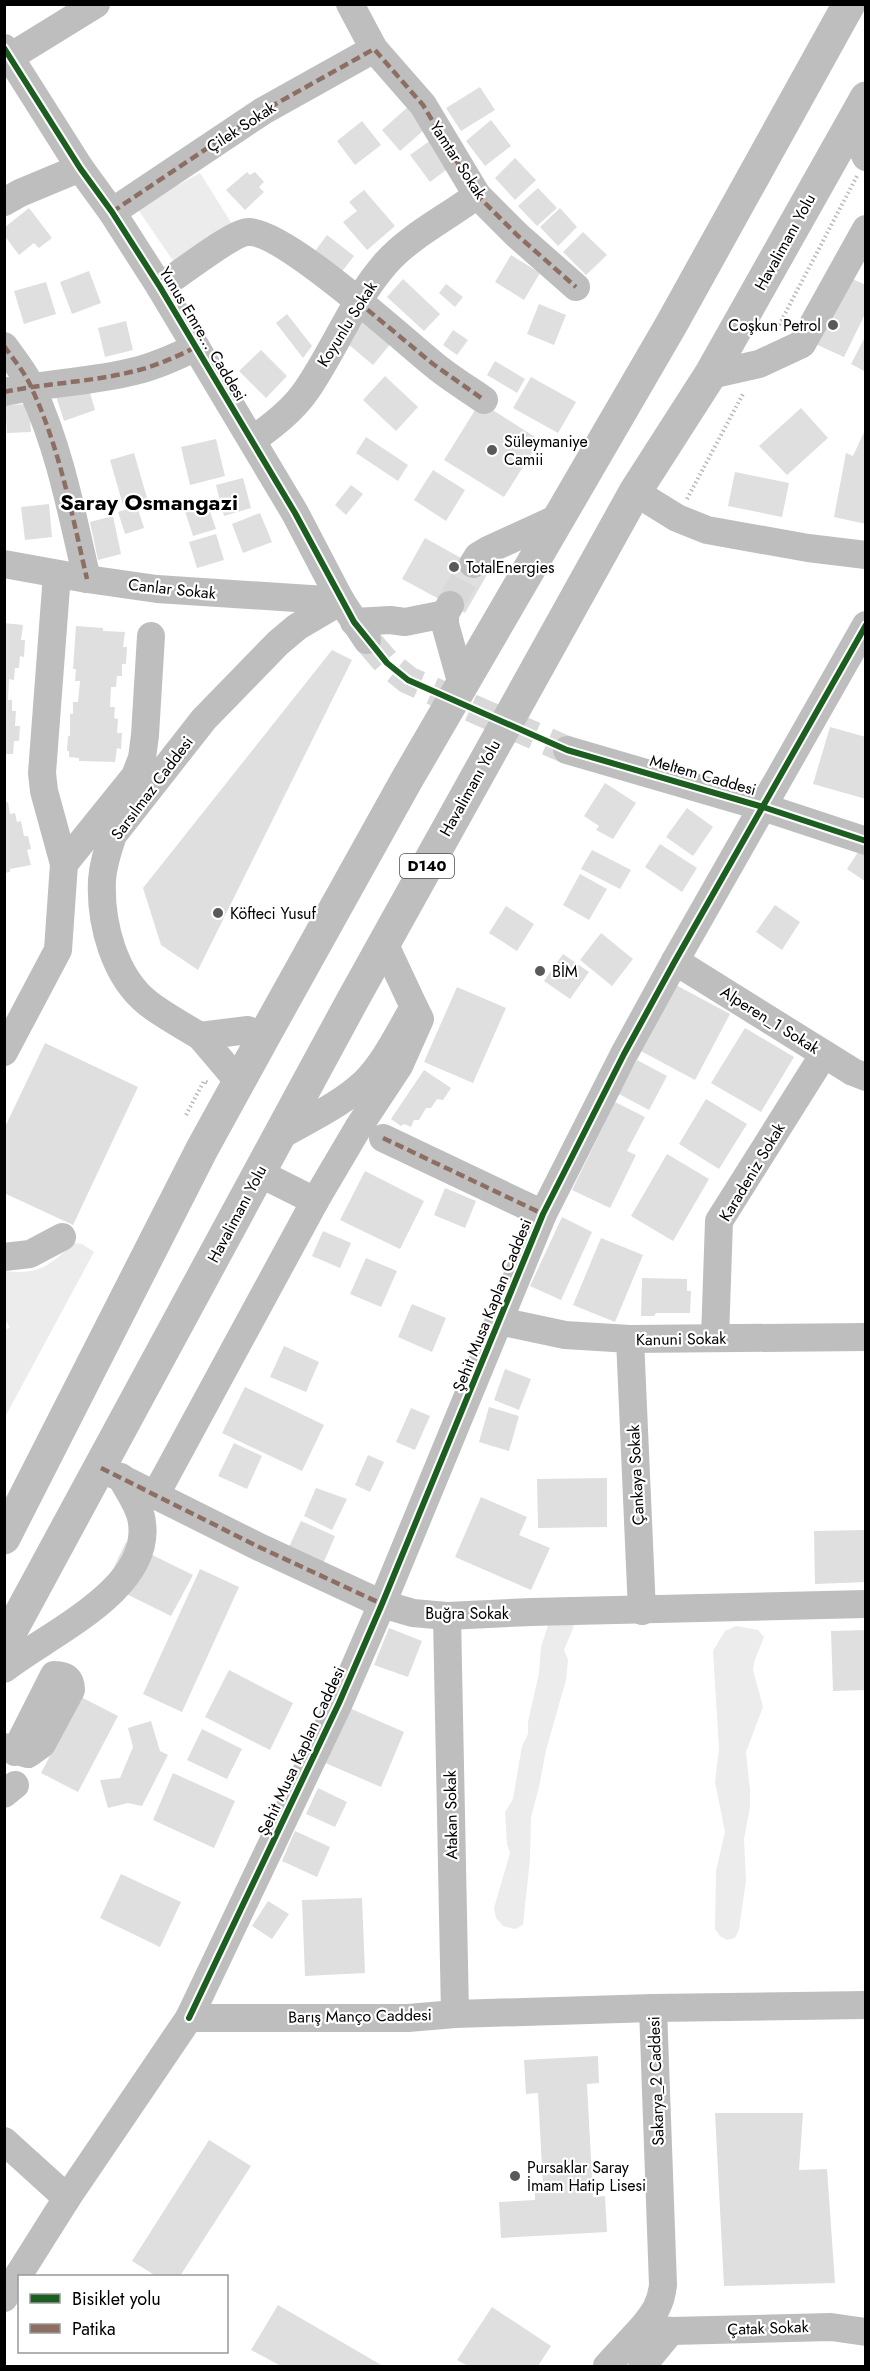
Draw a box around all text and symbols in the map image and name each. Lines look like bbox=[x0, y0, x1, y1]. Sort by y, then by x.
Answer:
street label: Çilek Sokak bbox=[202, 96, 281, 158]
street label: Yamtar Sokak bbox=[424, 117, 492, 204]
street label: Havalimanı Yolu bbox=[749, 189, 821, 295]
street label: Yunus Emre... Caddesi bbox=[154, 262, 252, 406]
street label: Koyunlu Sokak bbox=[312, 276, 383, 371]
place label: Coşkun Petrol bbox=[728, 314, 821, 337]
marker: Coşkun Petrol bbox=[826, 318, 840, 332]
place label: Süleymaniye Camii bbox=[504, 430, 588, 471]
marker: Süleymaniye Camii bbox=[485, 443, 499, 457]
district label: Saray Osmangazi bbox=[60, 486, 238, 518]
place label: TotalEnergies bbox=[466, 556, 554, 579]
marker: TotalEnergies bbox=[447, 560, 461, 574]
street label: Canlar Sokak bbox=[127, 573, 218, 605]
street label: Sarsılmaz Caddesi bbox=[105, 731, 199, 845]
street label: Havalimanı Yolu bbox=[434, 735, 506, 841]
street label: Meltem Caddesi bbox=[647, 749, 759, 801]
road number: D140 bbox=[400, 854, 454, 878]
place label: Köfteci Yusuf bbox=[230, 902, 317, 925]
marker: Köfteci Yusuf bbox=[211, 906, 225, 920]
place label: BİM bbox=[552, 960, 578, 983]
marker: BİM bbox=[533, 964, 547, 978]
street label: Alperen_1 Sokak bbox=[716, 980, 825, 1060]
street label: Karadeniz Sokak bbox=[713, 1118, 791, 1226]
street label: Havalimanı Yolu bbox=[202, 1161, 272, 1267]
street label: Şehit Musa Kaplan Caddesi bbox=[447, 1215, 537, 1395]
street label: Kanuni Sokak bbox=[636, 1327, 727, 1351]
street label: Çankaya Sokak bbox=[622, 1423, 650, 1526]
street label: Buğra Sokak bbox=[425, 1602, 510, 1625]
street label: Şehit Musa Kaplan Caddesi bbox=[252, 1662, 350, 1840]
street label: Atakan Sokak bbox=[439, 1769, 463, 1860]
street label: Barış Manço Caddesi bbox=[288, 2003, 432, 2029]
street label: Sakarya_2 Caddesi bbox=[642, 2016, 670, 2146]
place label: Pursaklar Saray İmam Hatip Lisesi bbox=[527, 2156, 646, 2197]
marker: Pursaklar Saray İmam Hatip Lisesi bbox=[508, 2169, 522, 2183]
legend bbox=[18, 2275, 228, 2353]
text: Bisiklet yolu bbox=[72, 2286, 161, 2312]
street label: Çatak Sokak bbox=[727, 2315, 810, 2341]
text: Patika bbox=[72, 2316, 116, 2342]

